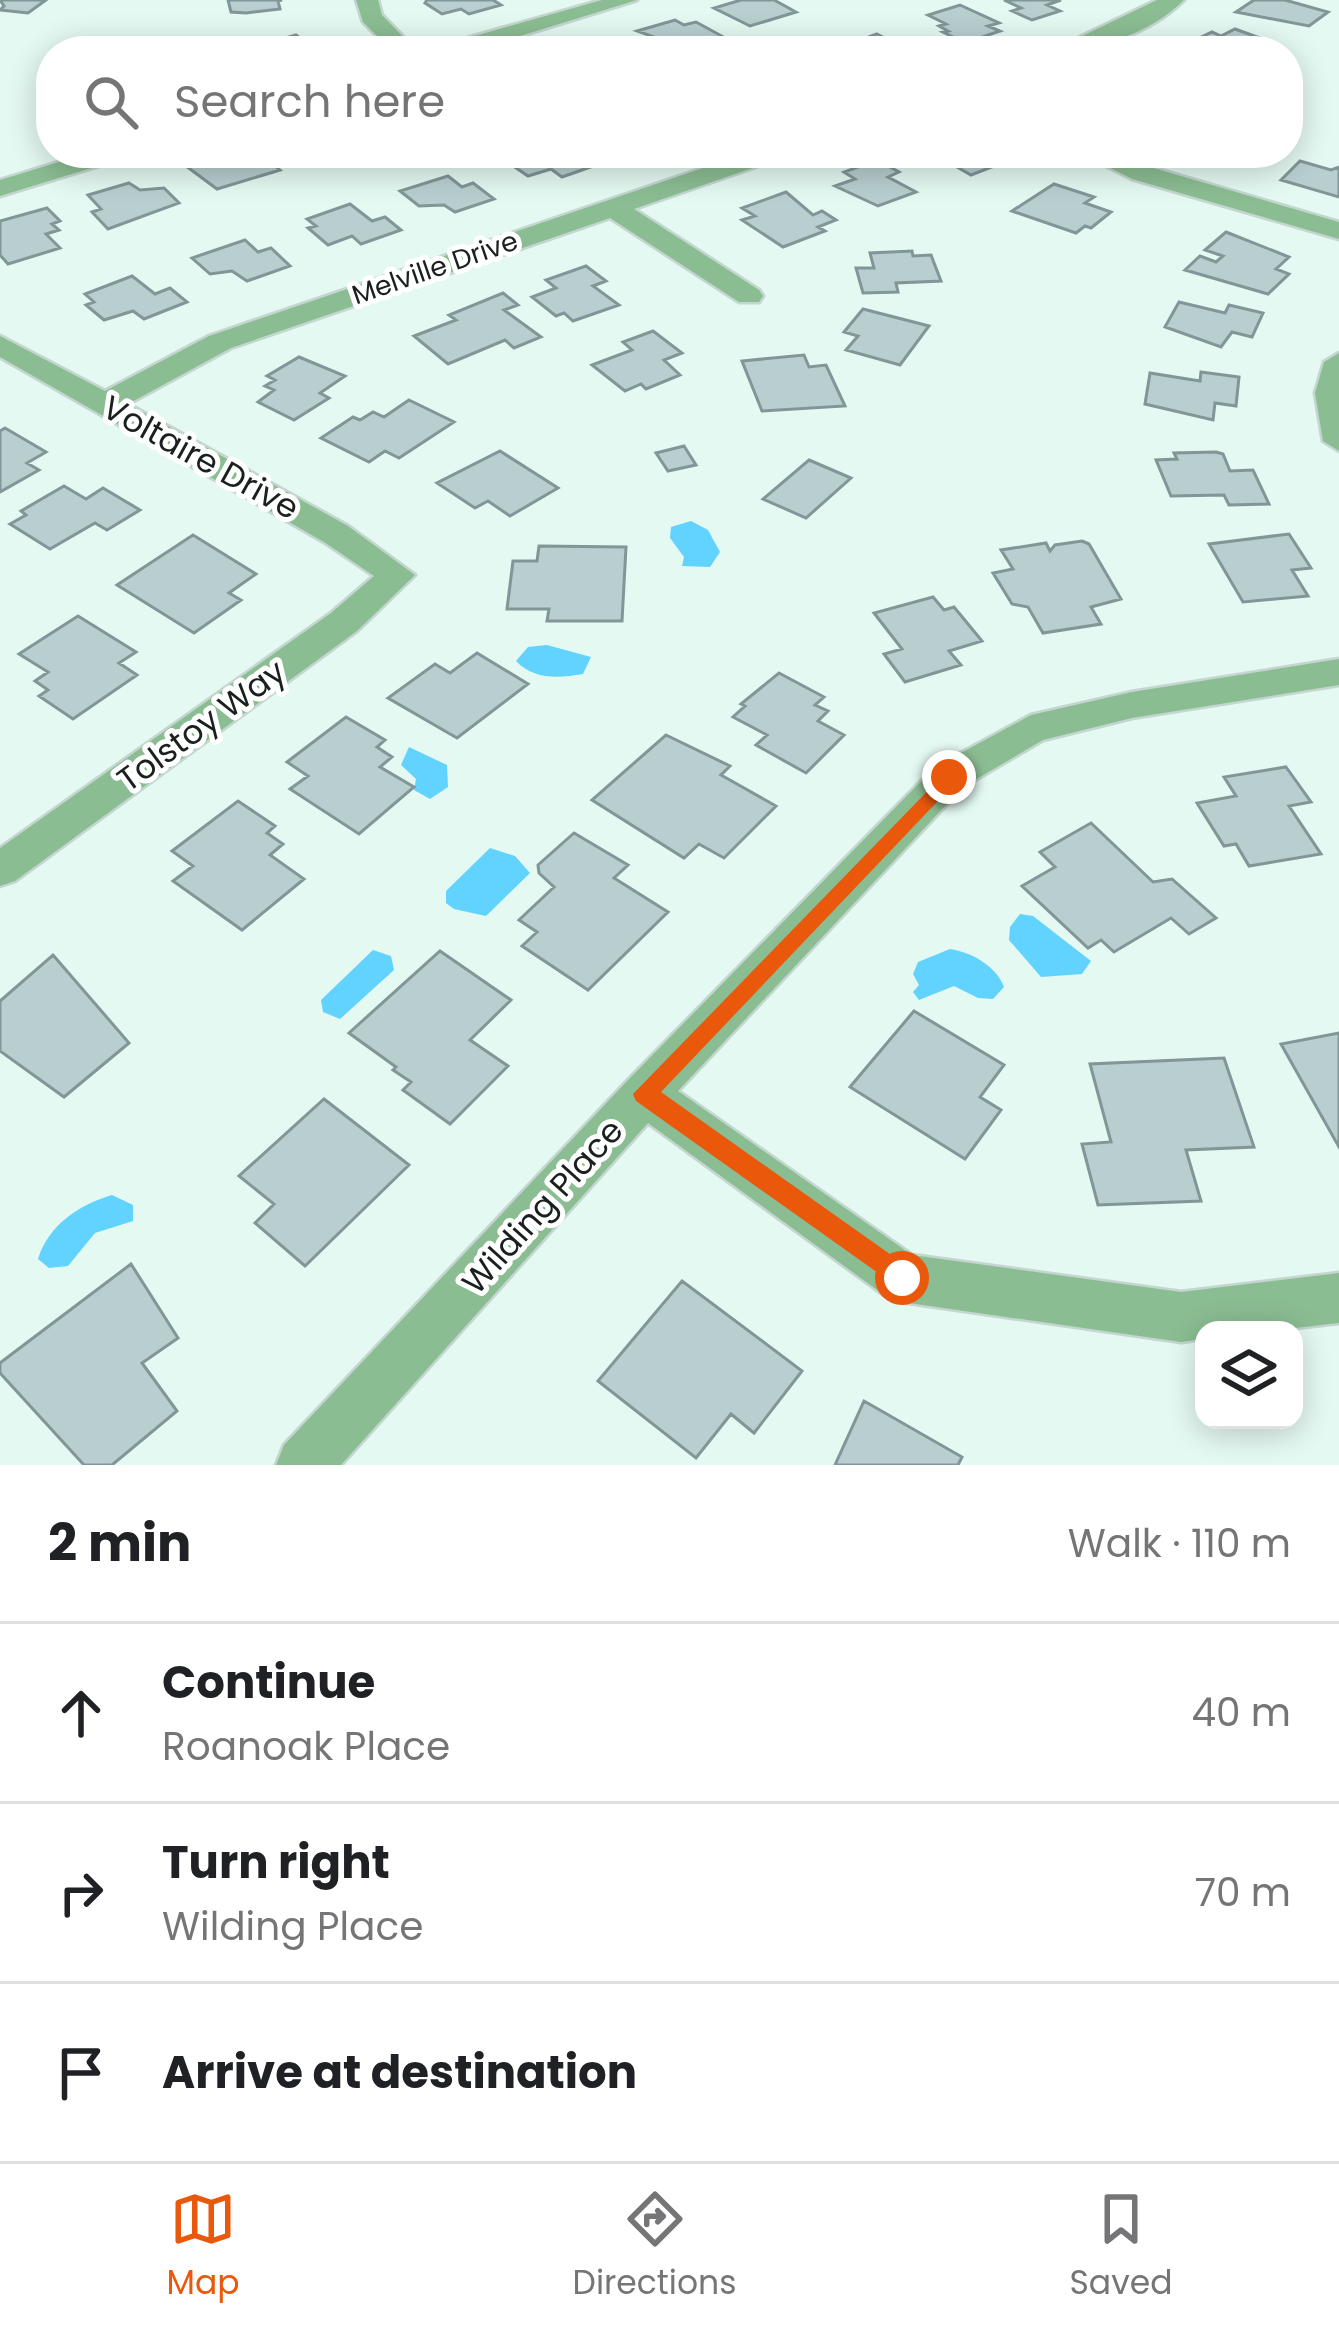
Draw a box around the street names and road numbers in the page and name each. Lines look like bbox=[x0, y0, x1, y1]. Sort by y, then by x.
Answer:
street label: Melville Drive bbox=[347, 222, 523, 313]
street label: Voltaire Drive bbox=[94, 384, 308, 531]
street label: Tolstoy Way bbox=[107, 648, 296, 803]
street label: Wilding Place bbox=[451, 1108, 634, 1304]

